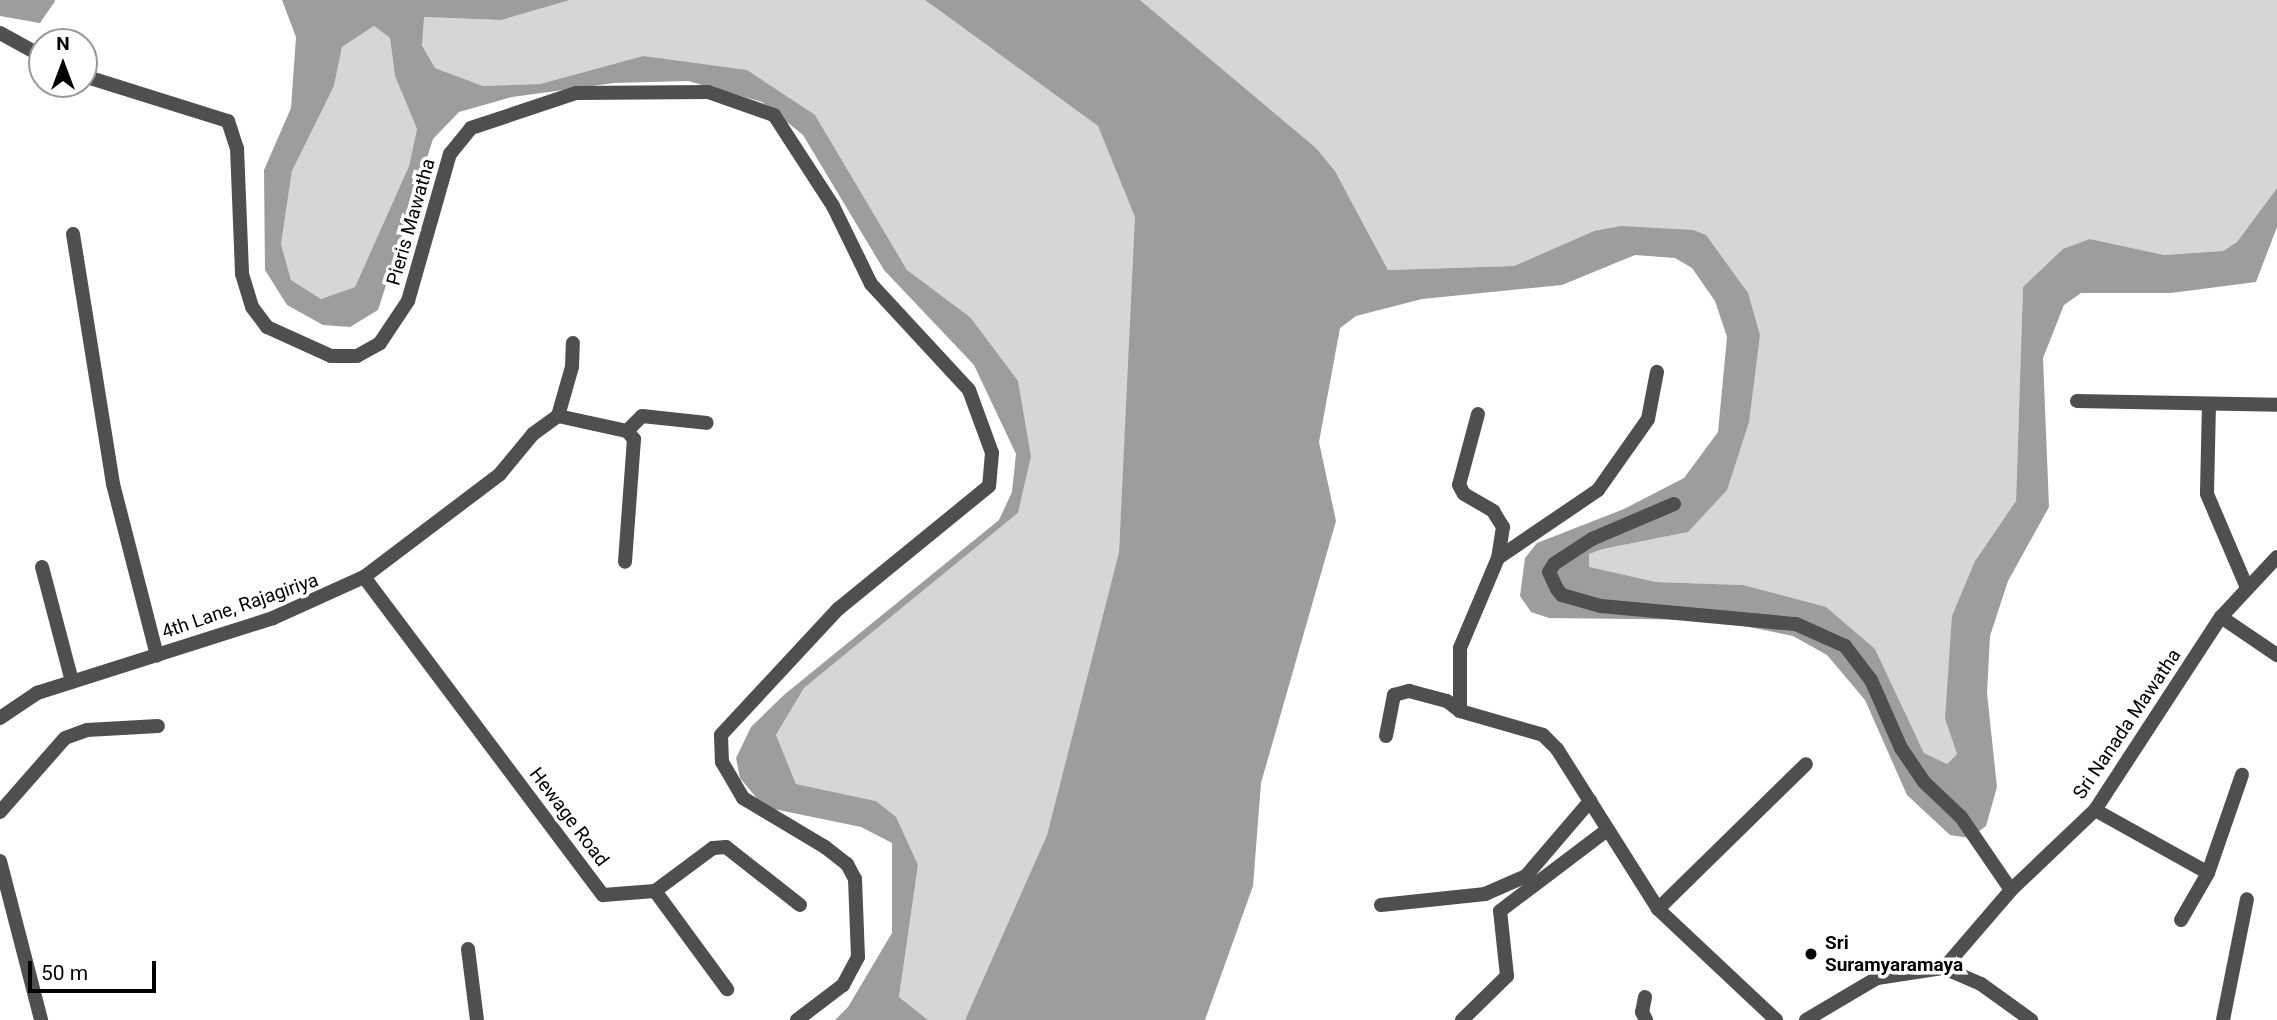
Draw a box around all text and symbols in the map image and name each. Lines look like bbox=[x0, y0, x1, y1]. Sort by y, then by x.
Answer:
north arrow bbox=[28, 28, 98, 98]
text: N bbox=[56, 32, 70, 55]
street label: Pieris Mawatha bbox=[382, 156, 440, 288]
street label: 4th Lane, Rajagiriya bbox=[159, 569, 321, 643]
street label: Sri Nanada Mawatha bbox=[2068, 645, 2186, 803]
street label: Hewage Road bbox=[525, 763, 613, 871]
place label: Sri Suramyaramaya bbox=[1825, 932, 1963, 976]
scale bar bbox=[32, 946, 159, 990]
marker: Sri Suramyaramaya bbox=[1803, 946, 1819, 962]
text: 50 m bbox=[41, 961, 88, 985]

